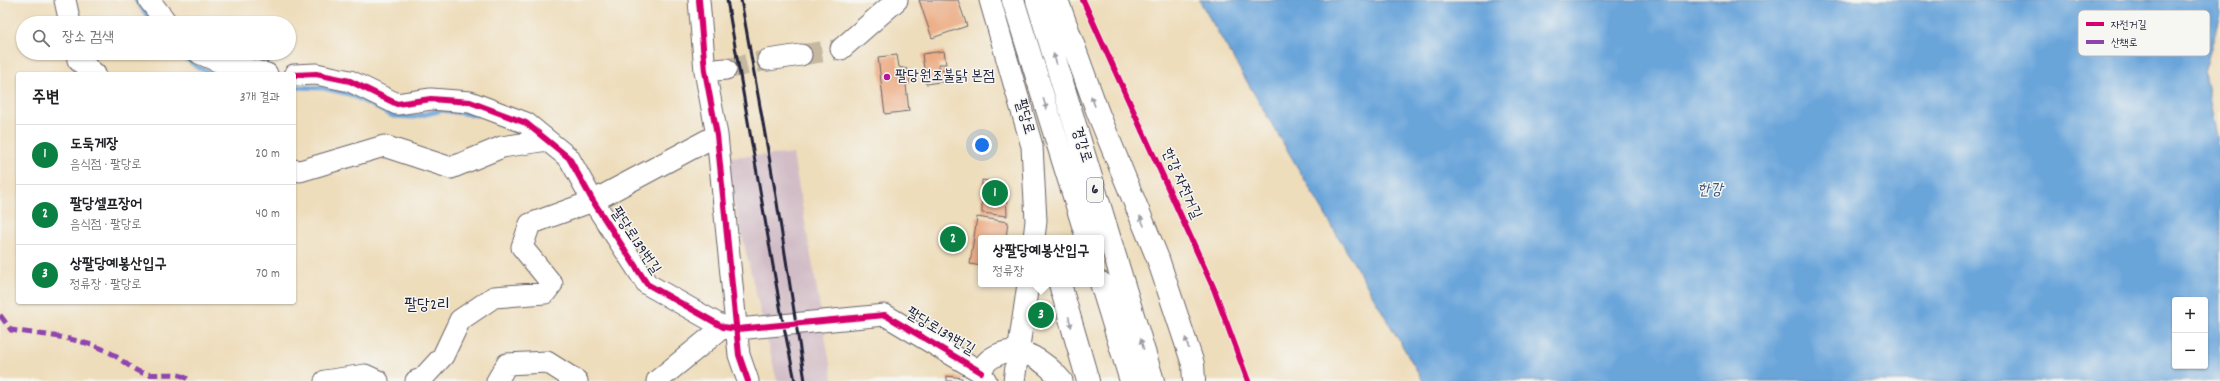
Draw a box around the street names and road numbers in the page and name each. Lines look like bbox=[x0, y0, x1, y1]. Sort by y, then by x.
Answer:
street label: 팔당로 bbox=[1008, 97, 1040, 137]
street label: 경강로 bbox=[1065, 124, 1097, 166]
street label: 한강 자전거길 bbox=[1156, 145, 1206, 223]
road number: 6 bbox=[1087, 178, 1103, 202]
street label: 팔당로139번길 bbox=[604, 203, 666, 279]
street label: 팔당로139번길 bbox=[901, 303, 979, 361]

